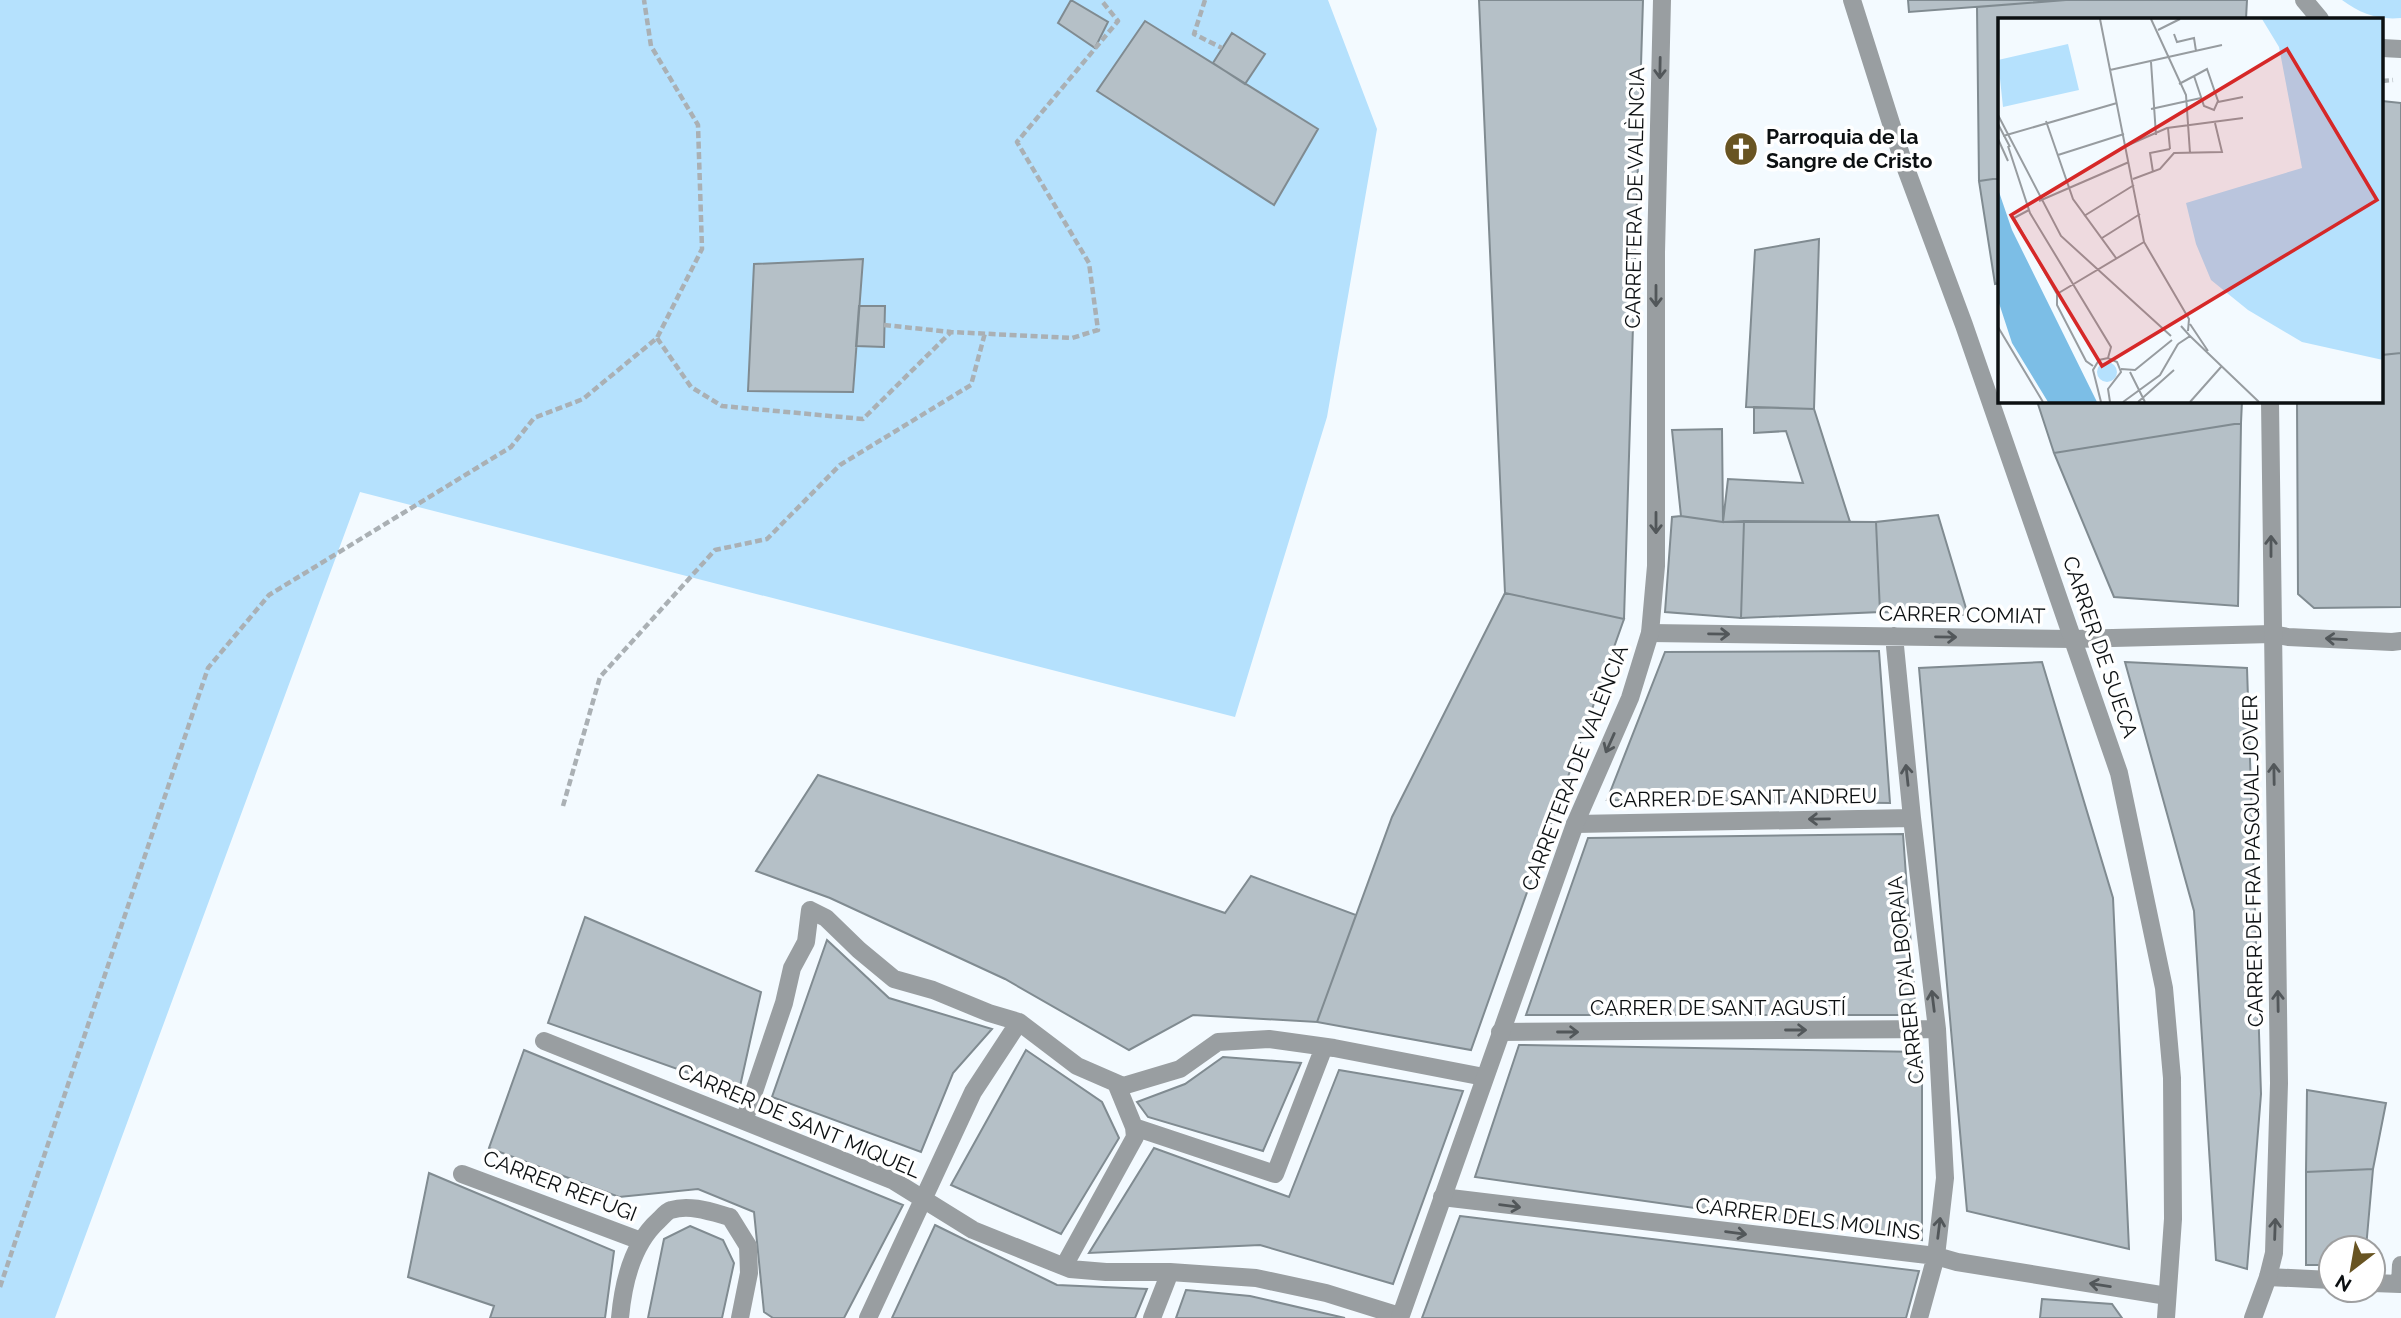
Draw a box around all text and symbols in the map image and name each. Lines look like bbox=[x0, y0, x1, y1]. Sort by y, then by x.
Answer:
inset map bbox=[1998, 18, 2384, 402]
one-way arrow bbox=[1653, 56, 1667, 79]
street label: CARRETERA DE VALÈNCIA bbox=[1620, 67, 1649, 329]
place label: Parroquia de la Sangre de Cristo bbox=[1766, 124, 1933, 173]
church icon: Parroquia de la Sangre de Cristo bbox=[1722, 130, 1760, 168]
one-way arrow bbox=[1649, 284, 1663, 307]
one-way arrow bbox=[1649, 511, 1663, 534]
one-way arrow bbox=[2265, 535, 2278, 558]
street label: CARRER DE SUECA bbox=[2058, 553, 2143, 741]
street label: CARRER COMIAT bbox=[1878, 601, 2046, 628]
one-way arrow bbox=[1707, 627, 1730, 640]
one-way arrow bbox=[1934, 631, 1957, 644]
one-way arrow bbox=[2325, 633, 2348, 646]
street label: CARRETERA DE VALÈNCIA bbox=[1516, 641, 1633, 894]
street label: CARRER DE FRA PASQUAL JOVER bbox=[2237, 695, 2268, 1027]
one-way arrow bbox=[1603, 732, 1616, 753]
one-way arrow bbox=[2267, 762, 2281, 785]
one-way arrow bbox=[1900, 764, 1913, 787]
street label: CARRER DE SANT ANDREU bbox=[1609, 783, 1877, 812]
one-way arrow bbox=[1808, 813, 1831, 826]
street label: CARRER D'ALBORAIA bbox=[1882, 875, 1929, 1085]
one-way arrow bbox=[1927, 990, 1940, 1013]
one-way arrow bbox=[2271, 990, 2285, 1013]
street label: CARRER DE SANT AGUSTÍ bbox=[1590, 995, 1846, 1020]
one-way arrow bbox=[1784, 1023, 1807, 1037]
one-way arrow bbox=[1557, 1025, 1580, 1039]
street label: CARRER DE SANT MIQUEL bbox=[674, 1058, 924, 1183]
street label: CARRER REFUGI bbox=[480, 1145, 641, 1226]
street label: CARRER DELS MOLINS bbox=[1694, 1192, 1922, 1245]
one-way arrow bbox=[1498, 1199, 1521, 1212]
one-way arrow bbox=[1933, 1217, 1946, 1239]
one-way arrow bbox=[2268, 1217, 2281, 1240]
one-way arrow bbox=[1724, 1227, 1747, 1240]
north arrow bbox=[2317, 1234, 2387, 1304]
text: N bbox=[2331, 1270, 2355, 1297]
one-way arrow bbox=[2089, 1278, 2112, 1291]

